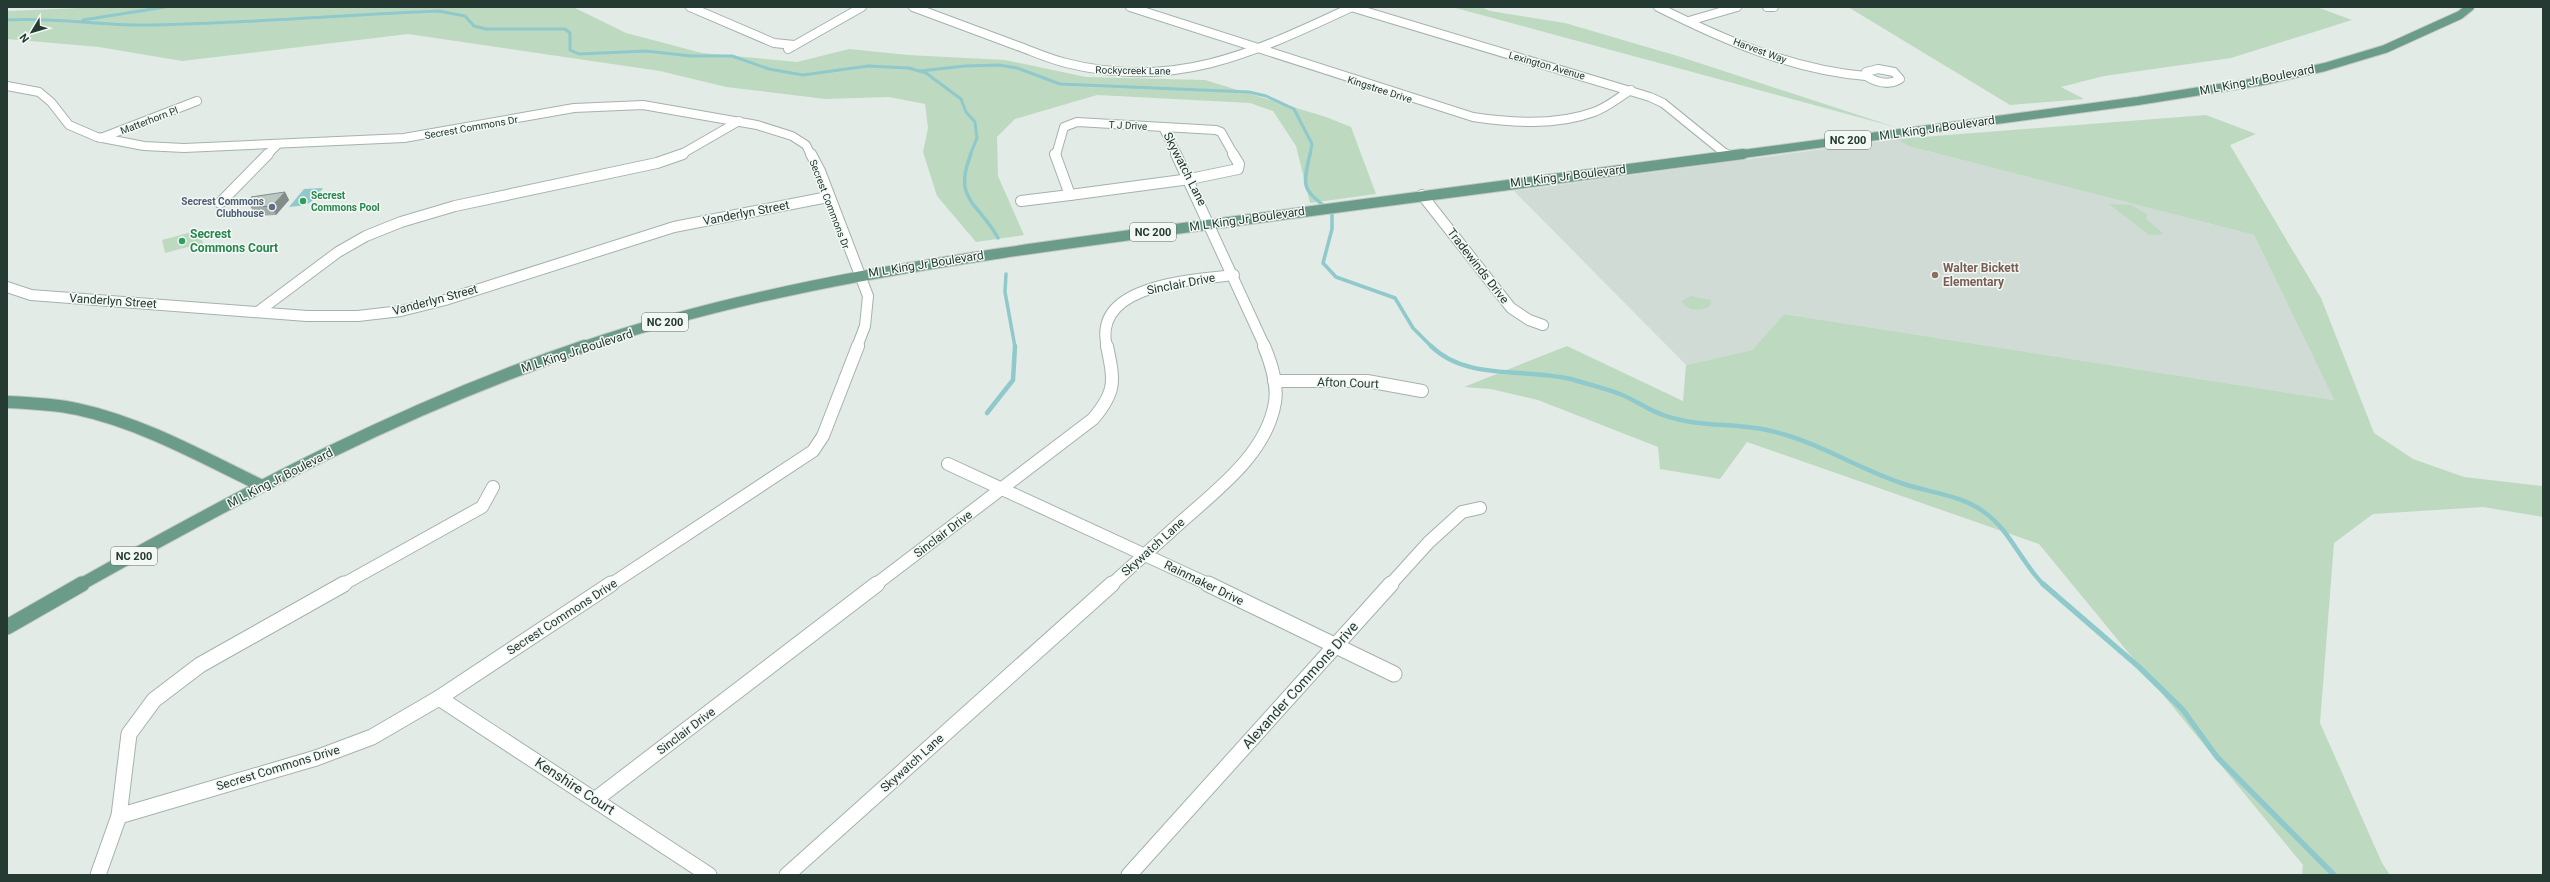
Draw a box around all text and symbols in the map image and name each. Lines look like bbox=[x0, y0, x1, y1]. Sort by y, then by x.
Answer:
north arrow bbox=[12, 12, 52, 52]
text: N bbox=[17, 31, 32, 45]
street label: Harvest Way bbox=[1732, 36, 1788, 65]
street label: Lexington Avenue bbox=[1507, 49, 1586, 82]
street label: M L King Jr Boulevard bbox=[2198, 62, 2316, 98]
street label: Rockycreek Lane bbox=[1095, 64, 1171, 77]
street label: Kingstree Drive bbox=[1346, 74, 1413, 105]
street label: Matterhorn Pl bbox=[119, 104, 180, 136]
street label: M L King Jr Boulevard bbox=[1878, 113, 1996, 143]
street label: Secrest Commons Dr bbox=[424, 114, 519, 141]
street label: T J Drive bbox=[1108, 119, 1148, 132]
street label: Skywatch Lane bbox=[1161, 130, 1209, 208]
road number: NC 200 bbox=[1825, 131, 1871, 149]
street label: Secrest Commons Dr bbox=[807, 158, 852, 251]
street label: M L King Jr Boulevard bbox=[1509, 162, 1627, 190]
place label: Secrest Commons Pool bbox=[311, 190, 380, 213]
place label: Secrest Commons Clubhouse bbox=[181, 196, 265, 219]
marker: Secrest Commons Pool bbox=[298, 196, 308, 206]
street label: Vanderlyn Street bbox=[702, 198, 790, 228]
marker: Secrest Commons Clubhouse bbox=[267, 202, 277, 212]
street label: M L King Jr Boulevard bbox=[1188, 204, 1306, 234]
road number: NC 200 bbox=[1130, 223, 1176, 241]
street label: Tradewinds Drive bbox=[1444, 226, 1512, 306]
place label: Secrest Commons Court bbox=[190, 227, 278, 255]
marker: Secrest Commons Court bbox=[177, 236, 187, 246]
street label: M L King Jr Boulevard bbox=[867, 248, 985, 280]
place label: Walter Bickett Elementary bbox=[1943, 261, 2019, 289]
marker: Walter Bickett Elementary bbox=[1930, 270, 1940, 280]
street label: Sinclair Drive bbox=[1146, 271, 1216, 297]
street label: Vanderlyn Street bbox=[391, 282, 479, 318]
street label: Vanderlyn Street bbox=[69, 291, 157, 311]
road number: NC 200 bbox=[642, 313, 688, 331]
street label: M L King Jr Boulevard bbox=[519, 326, 635, 376]
street label: Afton Court bbox=[1317, 375, 1379, 391]
street label: M L King Jr Boulevard bbox=[225, 445, 335, 511]
street label: Sinclair Drive bbox=[911, 508, 975, 560]
street label: Skywatch Lane bbox=[1119, 515, 1187, 579]
road number: NC 200 bbox=[111, 547, 157, 565]
street label: Rainmaker Drive bbox=[1162, 558, 1246, 608]
street label: Secrest Commons Drive bbox=[504, 576, 620, 658]
street label: Alexander Commons Drive bbox=[1239, 618, 1361, 752]
street label: Sinclair Drive bbox=[654, 705, 718, 757]
street label: Skywatch Lane bbox=[878, 731, 946, 795]
street label: Secrest Commons Drive bbox=[215, 743, 341, 793]
street label: Kenshire Court bbox=[532, 754, 618, 818]

